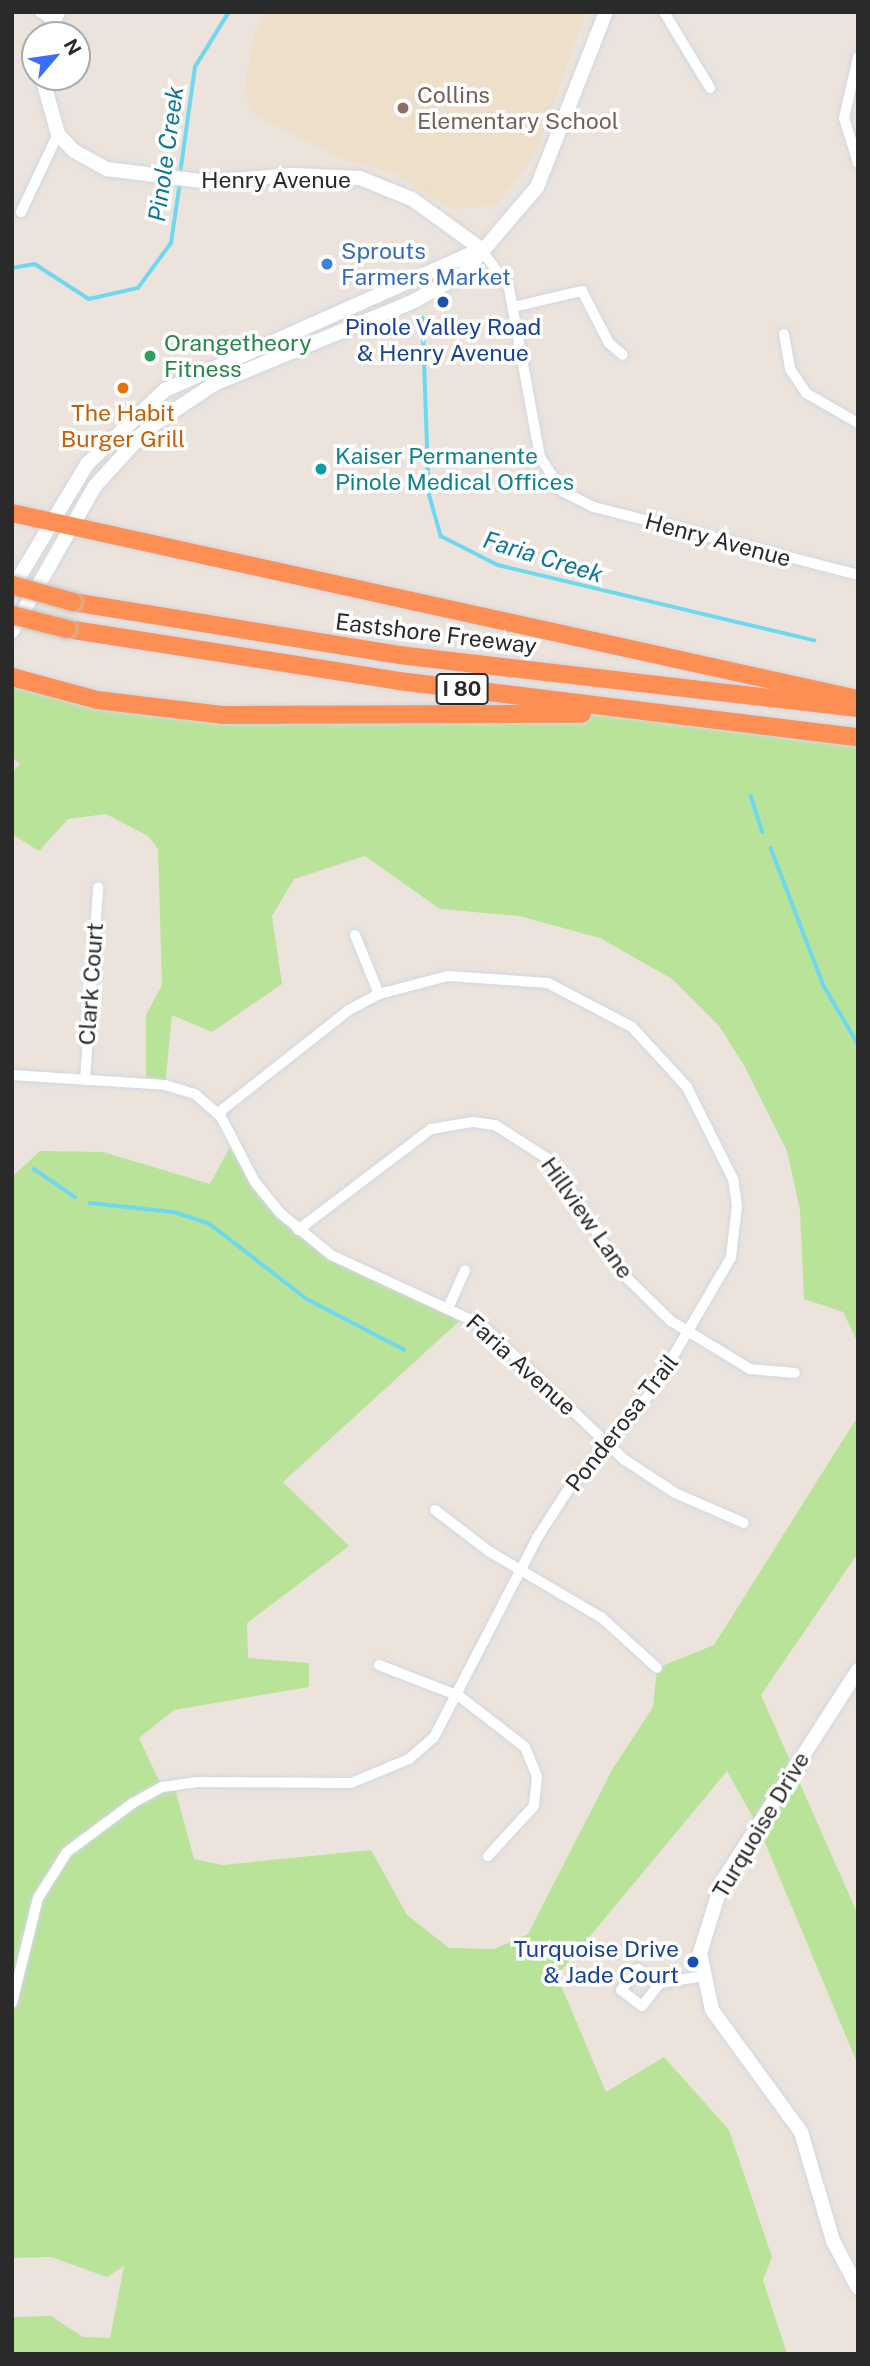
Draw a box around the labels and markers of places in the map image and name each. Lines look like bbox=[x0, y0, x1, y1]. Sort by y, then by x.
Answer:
place label: Collins Elementary School bbox=[417, 81, 619, 135]
marker: Collins Elementary School bbox=[395, 100, 411, 116]
place label: Sprouts Farmers Market bbox=[341, 237, 511, 291]
marker: Sprouts Farmers Market bbox=[319, 256, 335, 272]
marker: Pinole Valley Road & Henry Avenue bbox=[435, 294, 451, 310]
place label: Pinole Valley Road & Henry Avenue bbox=[344, 313, 542, 367]
place label: Orangetheory Fitness bbox=[164, 329, 312, 383]
marker: Orangetheory Fitness bbox=[142, 348, 158, 364]
marker: The Habit Burger Grill bbox=[115, 380, 131, 396]
place label: The Habit Burger Grill bbox=[61, 399, 185, 453]
place label: Kaiser Permanente Pinole Medical Offices bbox=[335, 442, 574, 496]
marker: Kaiser Permanente Pinole Medical Offices bbox=[313, 461, 329, 477]
place label: Turquoise Drive & Jade Court bbox=[513, 1935, 679, 1989]
marker: Turquoise Drive & Jade Court bbox=[685, 1954, 701, 1970]

